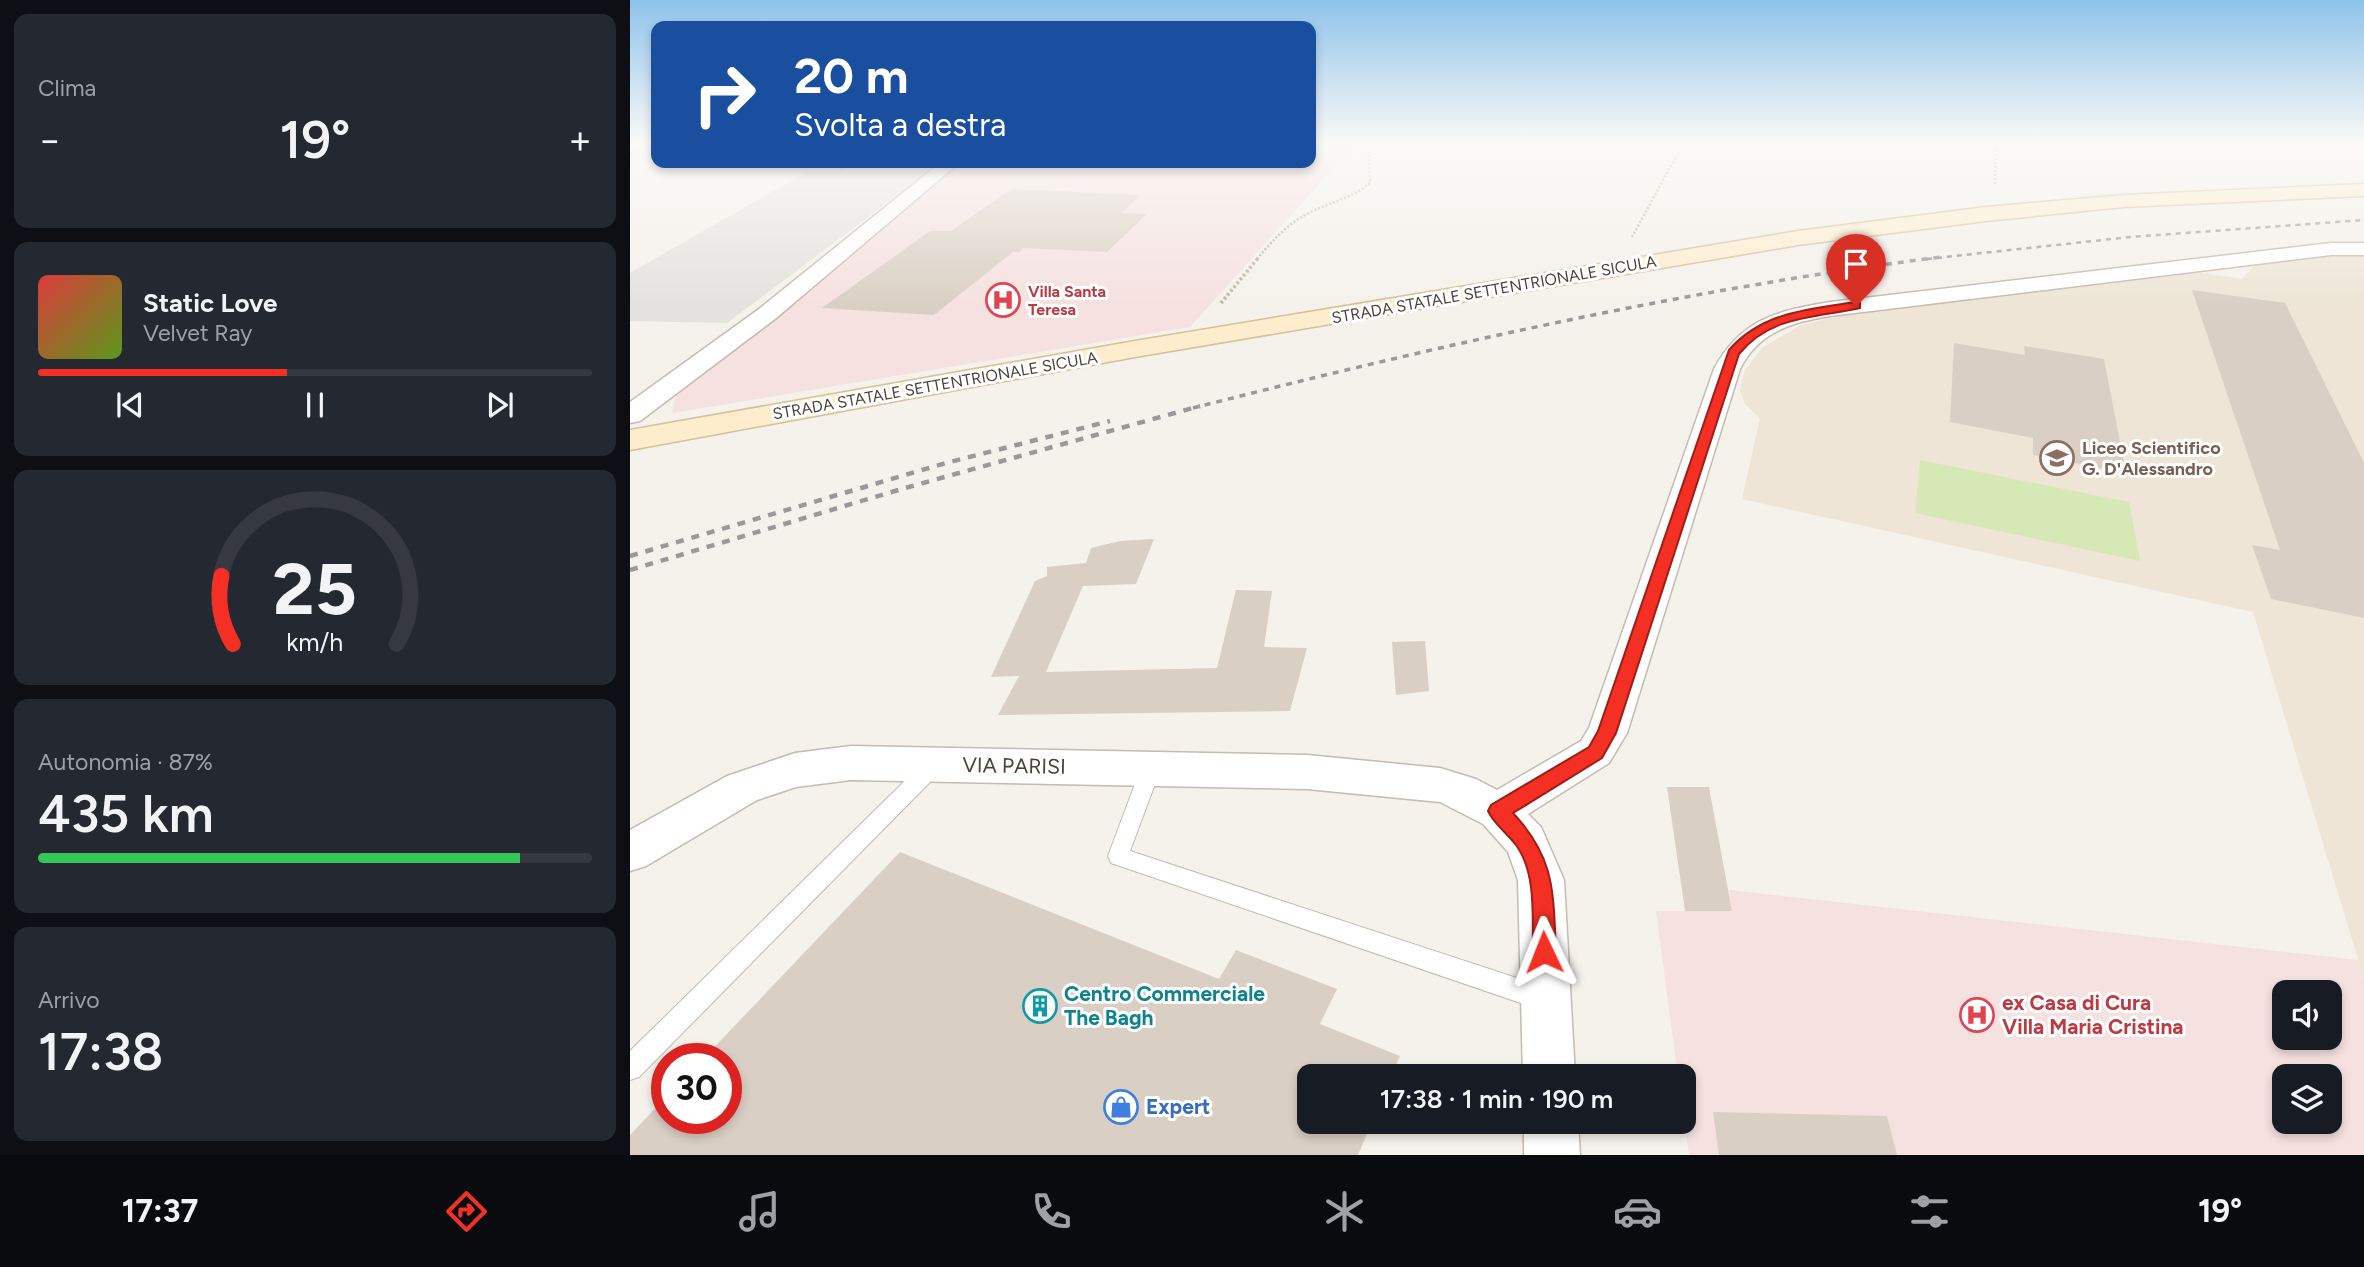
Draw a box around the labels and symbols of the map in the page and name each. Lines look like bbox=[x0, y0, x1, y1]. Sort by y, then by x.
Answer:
pin bbox=[1826, 234, 1886, 306]
street label: STRADA STATALE SETTENTRIONALE SICULA bbox=[1330, 252, 1658, 327]
hospital icon: Villa Santa Teresa bbox=[984, 281, 1022, 319]
place label: Villa Santa Teresa bbox=[1028, 282, 1106, 319]
street label: STRADA STATALE SETTENTRIONALE SICULA bbox=[771, 348, 1099, 423]
place label: Liceo Scientifico G. D'Alessandro bbox=[2082, 437, 2221, 480]
school or university icon: Liceo Scientifico G. D'Alessandro bbox=[2038, 439, 2076, 477]
street label: VIA PARISI bbox=[962, 752, 1066, 779]
position arrow bbox=[1507, 915, 1581, 989]
place label: Centro Commerciale The Bagh bbox=[1064, 981, 1265, 1030]
building icon: Centro Commerciale The Bagh bbox=[1021, 987, 1059, 1025]
place label: ex Casa di Cura Villa Maria Cristina bbox=[2002, 990, 2184, 1039]
hospital icon: ex Casa di Cura Villa Maria Cristina bbox=[1958, 996, 1996, 1034]
speed limit sign: 30 bbox=[651, 1043, 742, 1134]
shop icon: Expert bbox=[1102, 1088, 1140, 1126]
place label: Expert bbox=[1146, 1094, 1210, 1119]

